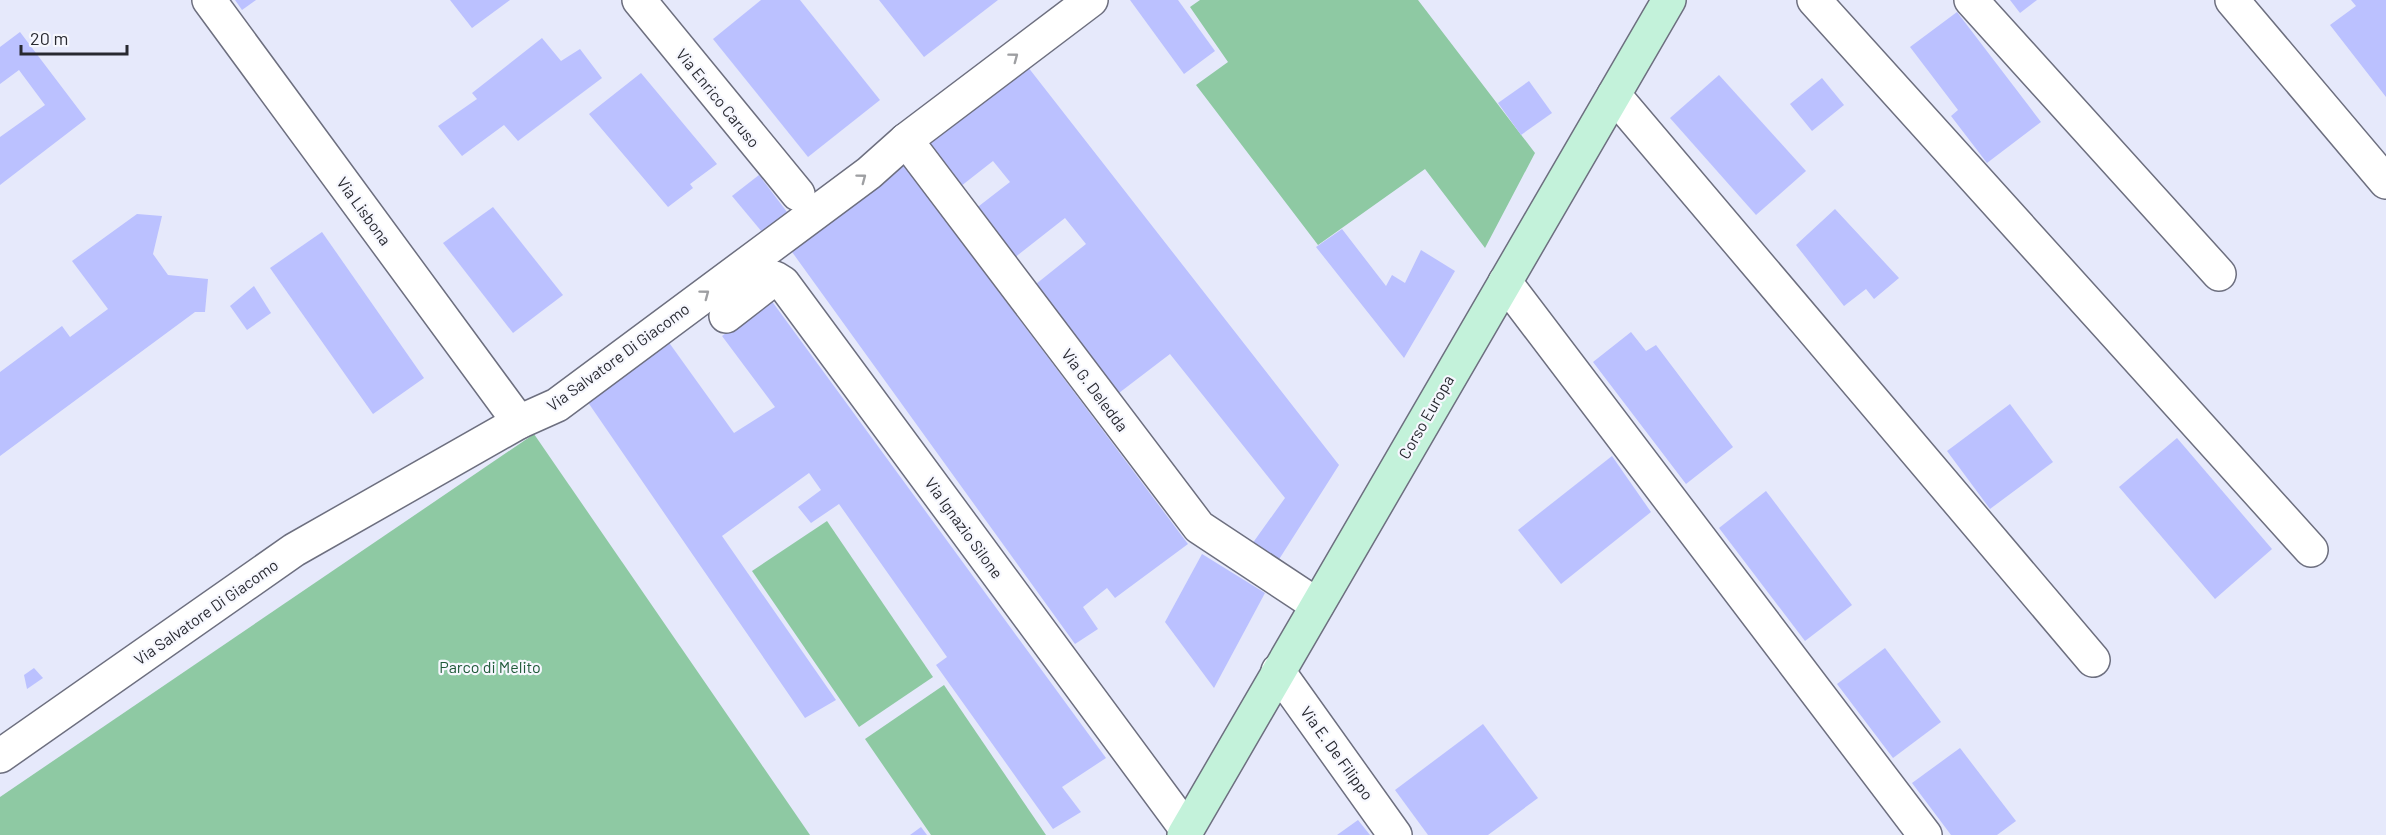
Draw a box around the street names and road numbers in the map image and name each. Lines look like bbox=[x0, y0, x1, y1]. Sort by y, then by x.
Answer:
street label: Via Enrico Caruso bbox=[673, 44, 764, 151]
street label: Via Lisbona bbox=[333, 173, 396, 249]
street label: Via Salvatore Di Giacomo bbox=[543, 299, 693, 415]
street label: Via G. Deledda bbox=[1058, 345, 1133, 435]
street label: Corso Europa bbox=[1394, 371, 1457, 462]
street label: Via Ignazio Silone bbox=[921, 473, 1007, 582]
street label: Via Salvatore Di Giacomo bbox=[130, 555, 281, 669]
street label: Via E. De Filippo bbox=[1297, 702, 1378, 803]

